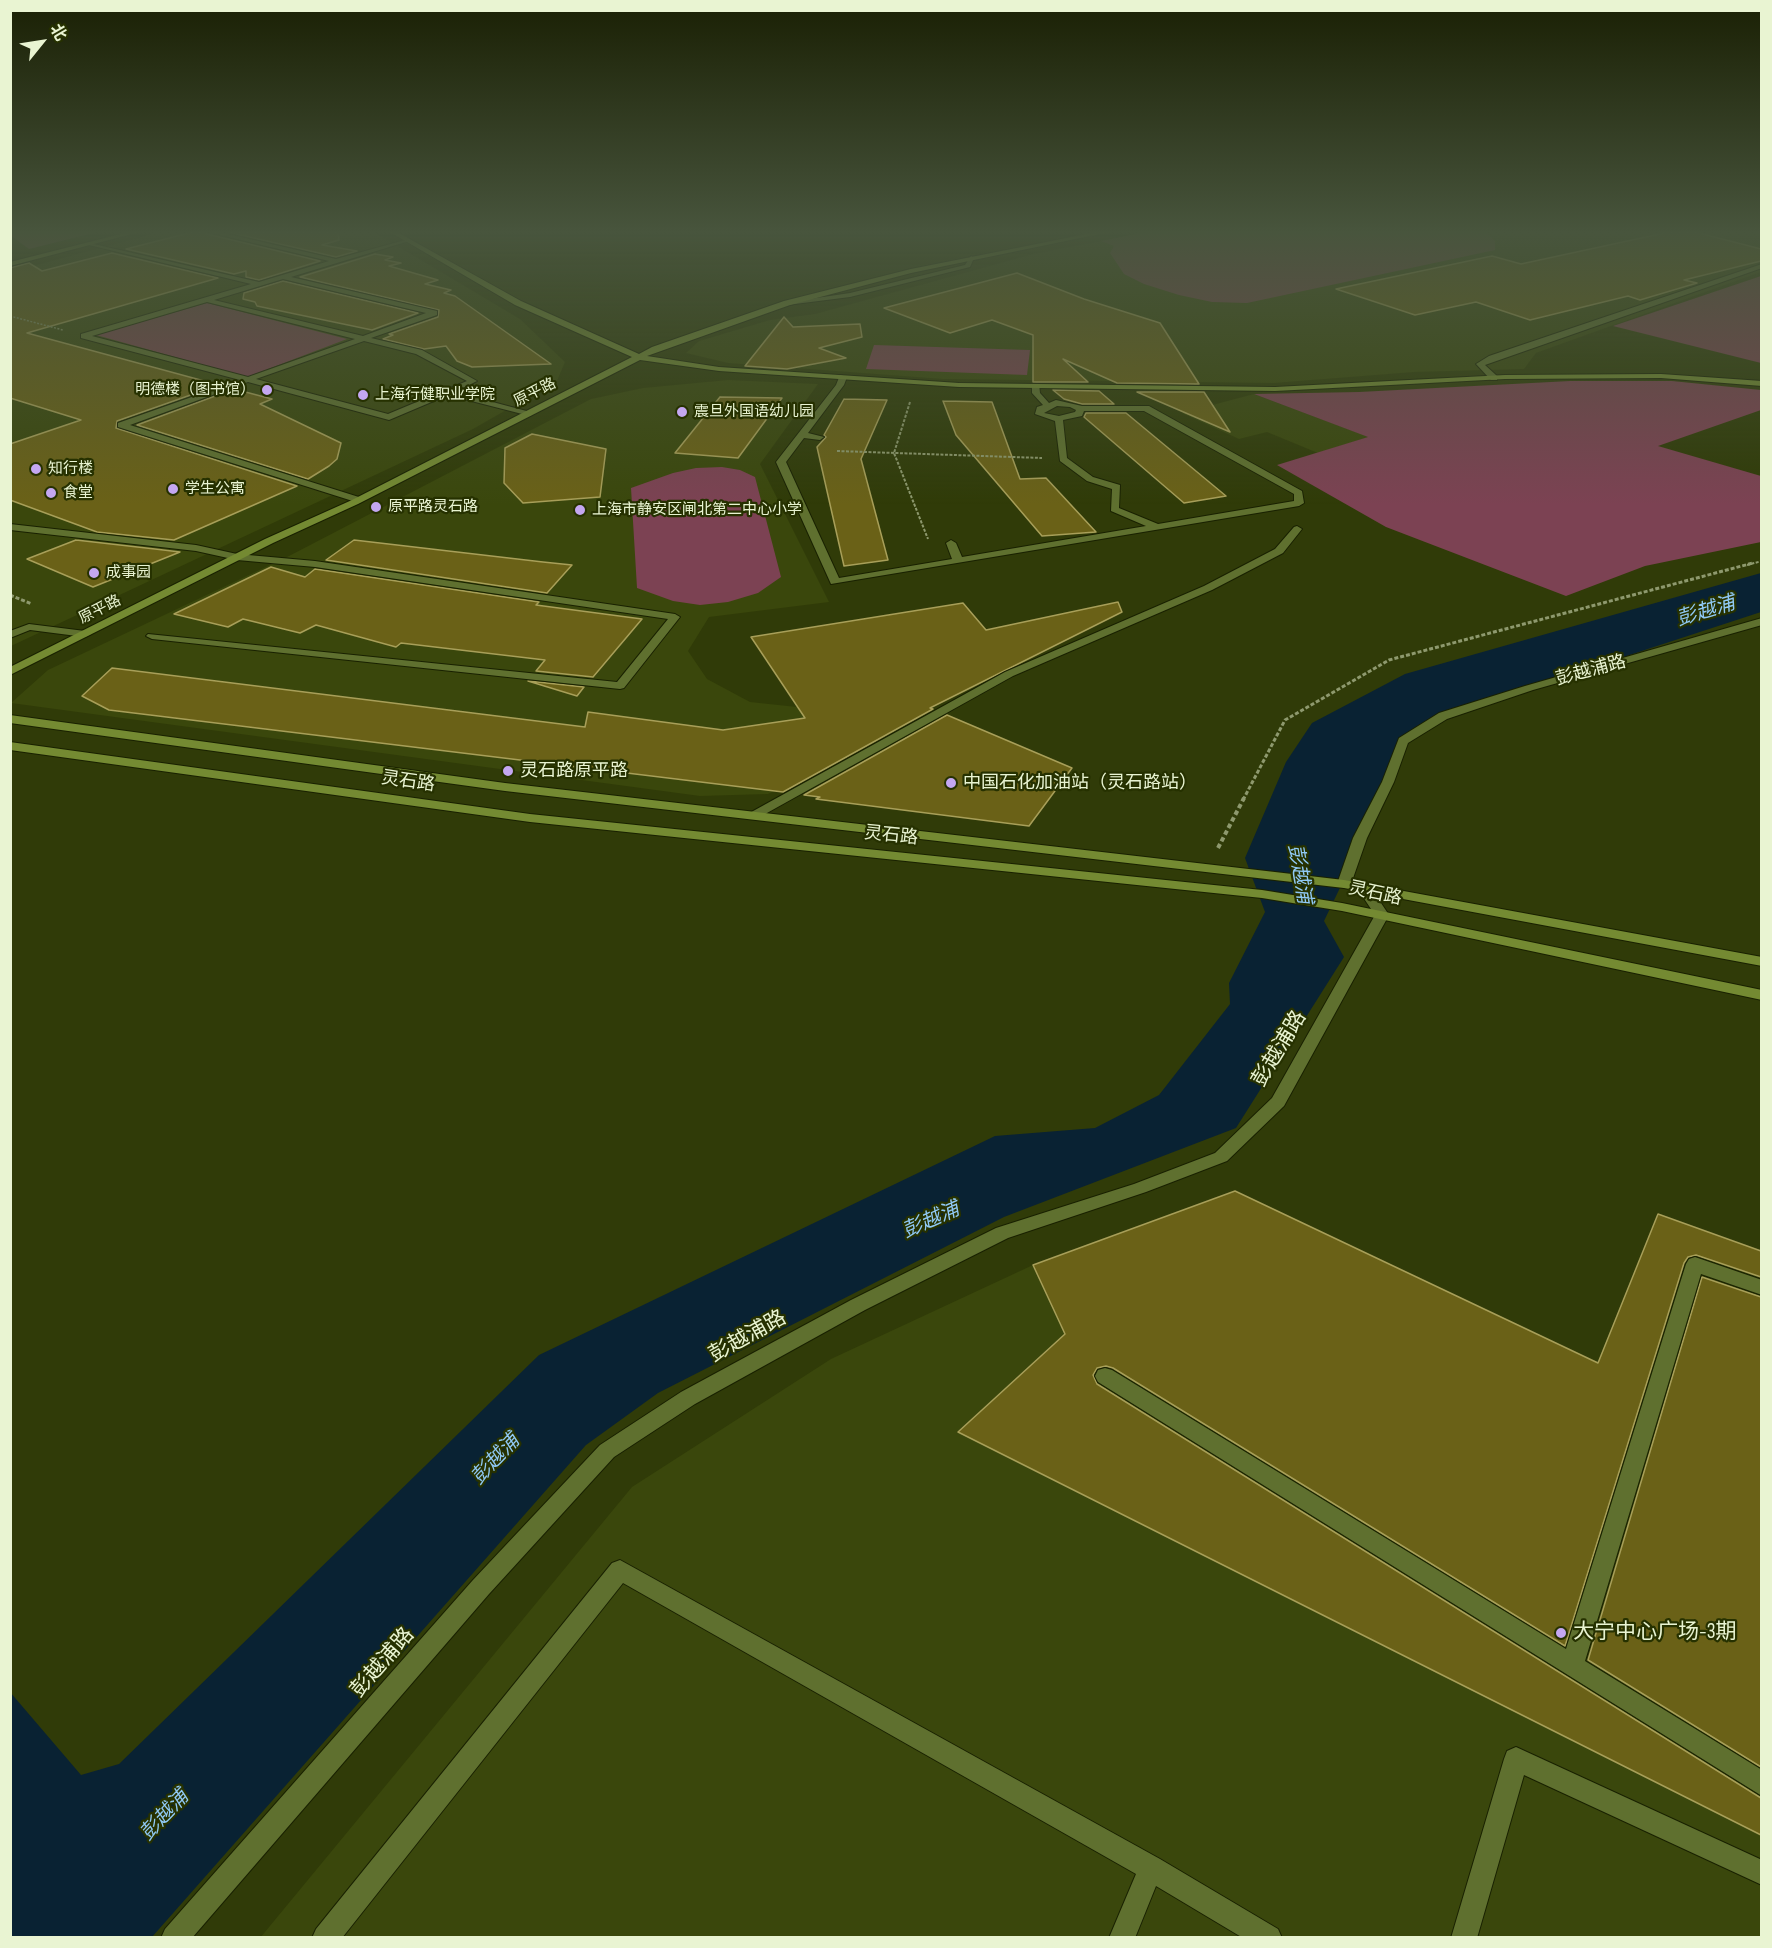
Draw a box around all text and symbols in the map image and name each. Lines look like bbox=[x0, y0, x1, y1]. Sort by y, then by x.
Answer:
north arrow bbox=[12, 12, 72, 72]
text: 北 bbox=[46, 21, 70, 44]
street label: 原平路 bbox=[511, 375, 559, 411]
place label: 明德楼（图书馆） bbox=[135, 381, 255, 399]
marker: 明德楼（图书馆） bbox=[260, 383, 274, 397]
place label: 上海行健职业学院 bbox=[375, 386, 495, 404]
marker: 上海行健职业学院 bbox=[356, 388, 370, 402]
place label: 震旦外国语幼儿园 bbox=[694, 403, 814, 421]
marker: 震旦外国语幼儿园 bbox=[675, 405, 689, 419]
place label: 知行楼 bbox=[48, 460, 93, 478]
marker: 知行楼 bbox=[29, 462, 43, 476]
place label: 学生公寓 bbox=[185, 480, 245, 498]
marker: 学生公寓 bbox=[166, 482, 180, 496]
place label: 食堂 bbox=[63, 484, 93, 502]
marker: 食堂 bbox=[44, 486, 58, 500]
place label: 原平路灵石路 bbox=[388, 498, 478, 516]
marker: 原平路灵石路 bbox=[369, 500, 383, 514]
place label: 上海市静安区闸北第二中心小学 bbox=[592, 501, 802, 519]
marker: 上海市静安区闸北第二中心小学 bbox=[573, 503, 587, 517]
place label: 成事园 bbox=[106, 564, 151, 582]
marker: 成事园 bbox=[87, 566, 101, 580]
street label: 原平路 bbox=[76, 592, 124, 628]
water label: 彭越浦 bbox=[1674, 592, 1738, 632]
street label: 彭越浦路 bbox=[1553, 651, 1629, 691]
place label: 灵石路原平路 bbox=[520, 760, 628, 782]
marker: 灵石路原平路 bbox=[501, 764, 515, 778]
street label: 灵石路 bbox=[380, 768, 436, 796]
place label: 中国石化加油站（灵石路站） bbox=[963, 772, 1197, 794]
marker: 中国石化加油站（灵石路站） bbox=[944, 776, 958, 790]
street label: 灵石路 bbox=[863, 822, 919, 850]
water label: 彭越浦 bbox=[1282, 842, 1316, 906]
street label: 灵石路 bbox=[1346, 878, 1404, 910]
street label: 彭越浦路 bbox=[1248, 1007, 1312, 1091]
water label: 彭越浦 bbox=[899, 1198, 963, 1244]
street label: 彭越浦路 bbox=[705, 1306, 791, 1368]
water label: 彭越浦 bbox=[467, 1430, 525, 1490]
place label: 大宁中心广场-3期 bbox=[1573, 1620, 1737, 1646]
street label: 彭越浦路 bbox=[346, 1623, 420, 1703]
marker: 大宁中心广场-3期 bbox=[1554, 1626, 1568, 1640]
water label: 彭越浦 bbox=[136, 1786, 194, 1846]

